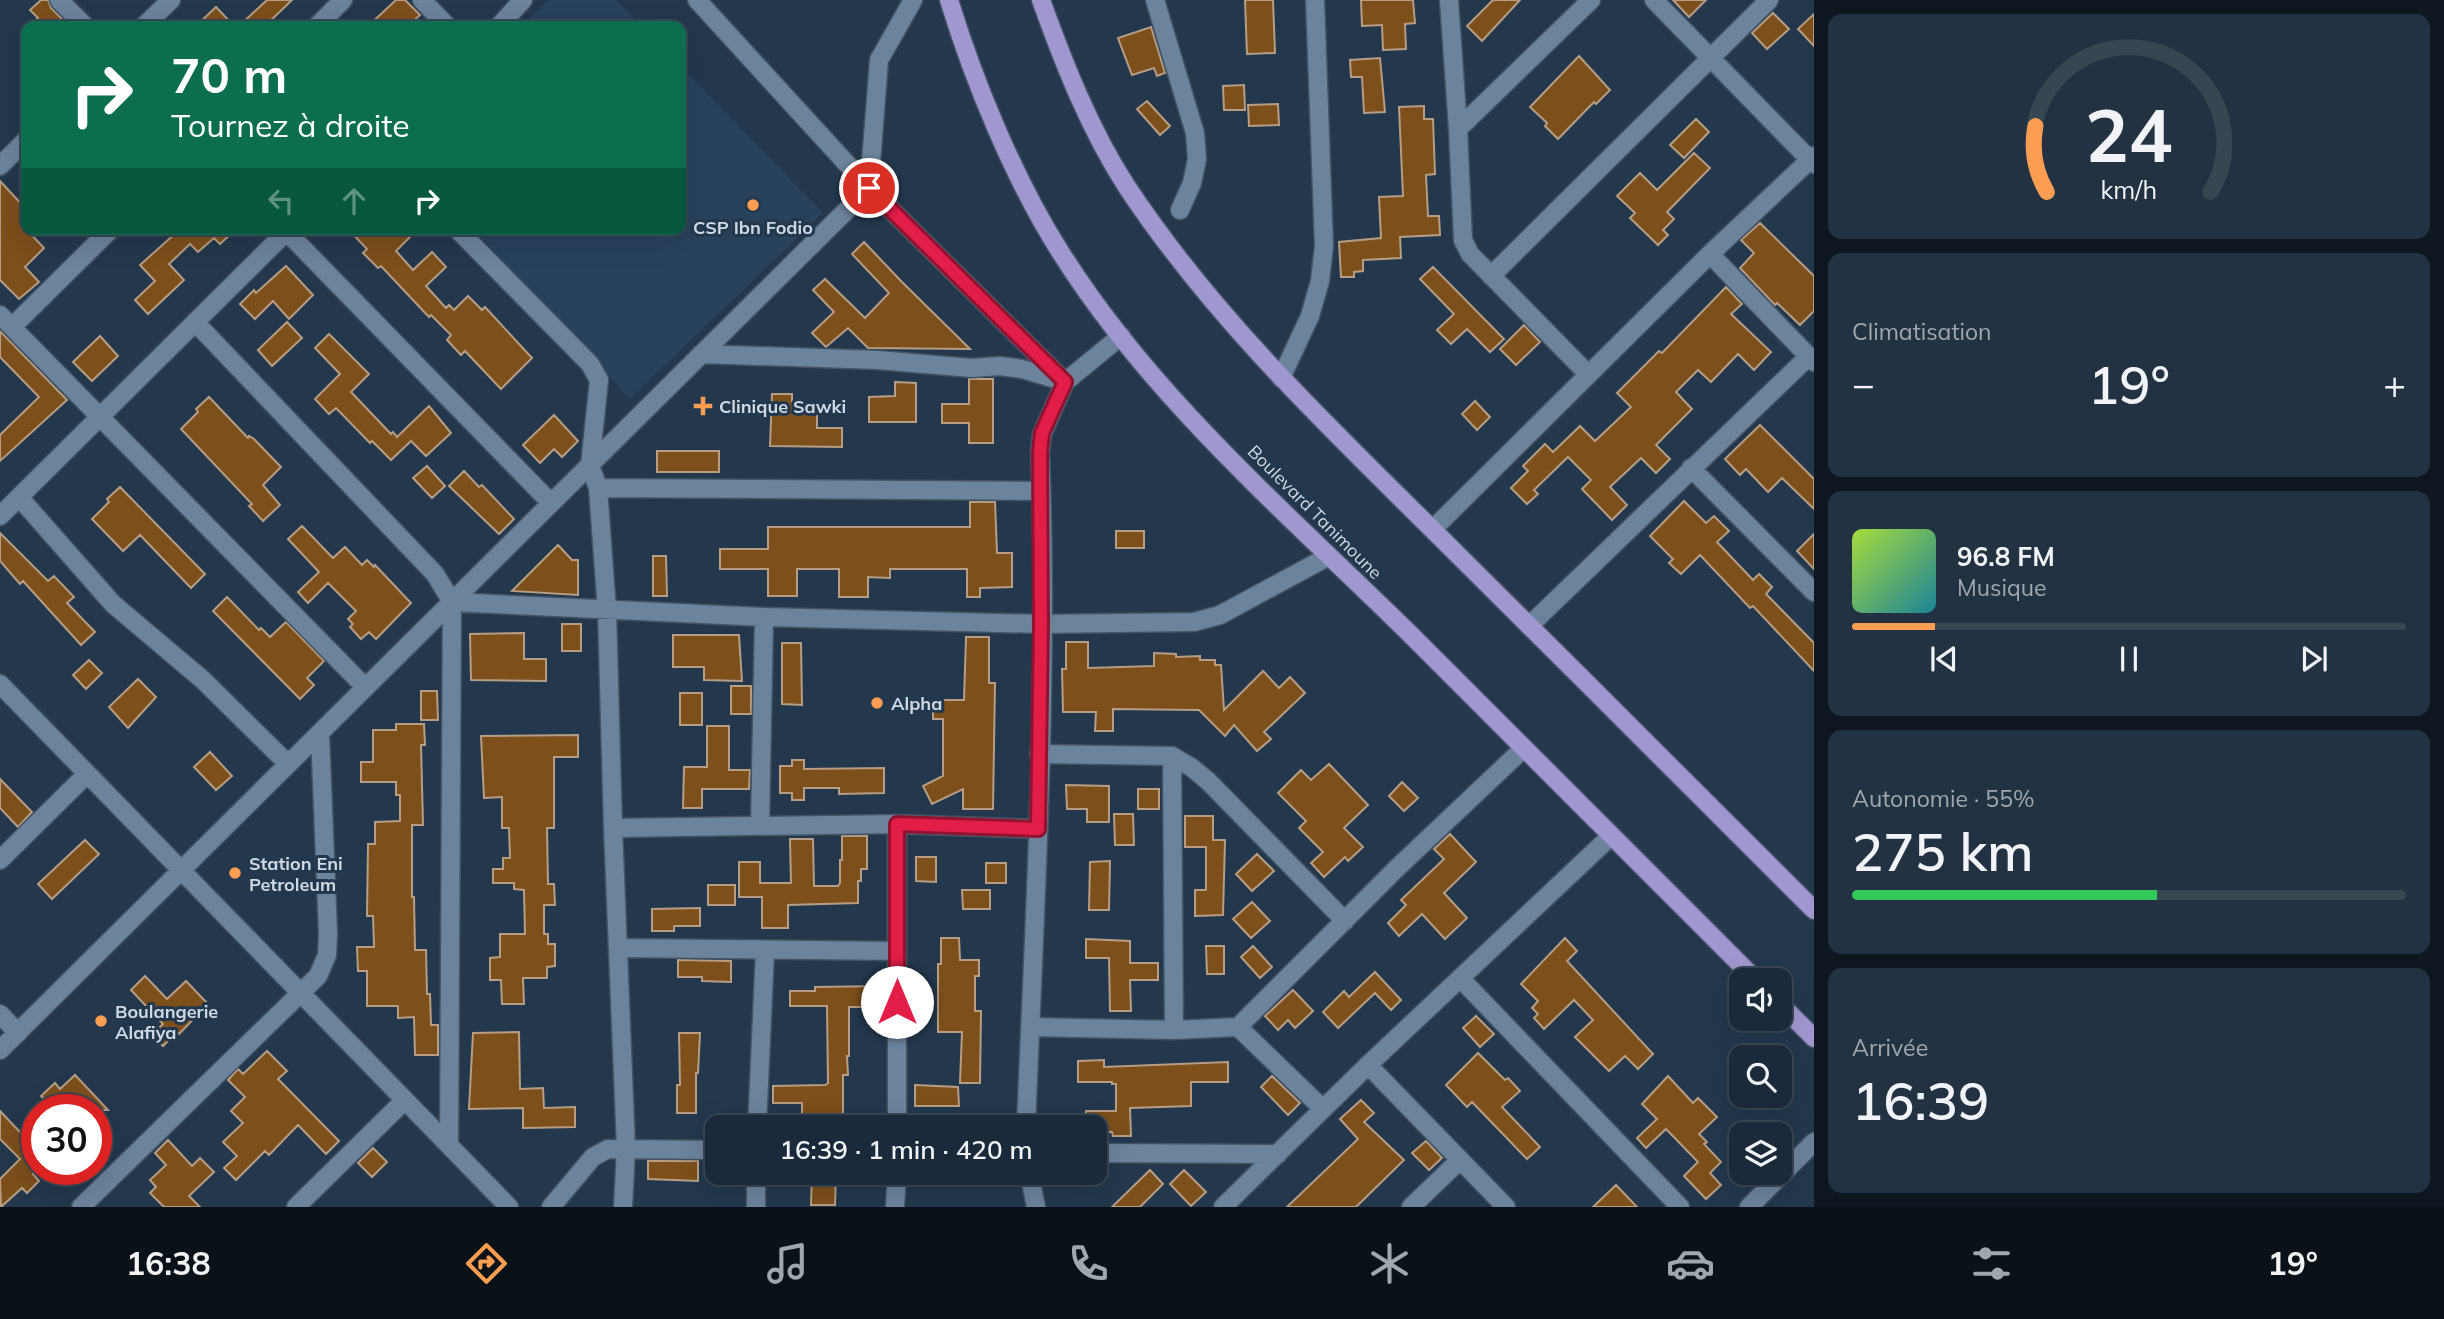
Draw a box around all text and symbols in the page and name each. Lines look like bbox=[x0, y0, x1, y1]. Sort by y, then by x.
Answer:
text: 70 m bbox=[171, 44, 287, 105]
icon: right bbox=[56, 49, 147, 140]
text: 24 bbox=[2085, 90, 2173, 181]
text: Tournez à droite bbox=[171, 105, 410, 145]
pin bbox=[839, 158, 899, 218]
icon: arrive bbox=[850, 169, 888, 207]
text: km/h bbox=[2101, 174, 2157, 205]
icon: left bbox=[262, 182, 300, 220]
icon: ahead bbox=[335, 182, 373, 220]
icon: right bbox=[408, 182, 446, 220]
marker: CSP Ibn Fodio bbox=[745, 197, 761, 213]
place label: CSP Ibn Fodio bbox=[693, 216, 813, 239]
text: Climatisation bbox=[1852, 317, 1992, 346]
text: 19° bbox=[2088, 352, 2170, 417]
text: − bbox=[1852, 360, 1875, 408]
text: + bbox=[2383, 360, 2406, 408]
place label: Clinique Sawki bbox=[719, 395, 846, 418]
marker: Clinique Sawki bbox=[693, 396, 713, 416]
street label: Boulevard Tanimoune bbox=[1243, 440, 1387, 584]
text: 96.8 FM bbox=[1957, 540, 2055, 573]
text: Musique bbox=[1957, 573, 2046, 602]
icon: previous bbox=[1925, 640, 1963, 678]
icon: pause bbox=[2110, 640, 2148, 678]
icon: next bbox=[2295, 640, 2333, 678]
place label: Alpha bbox=[891, 692, 942, 715]
marker: Alpha bbox=[869, 695, 885, 711]
text: Autonomie · 55% bbox=[1852, 784, 2035, 813]
text: 275 km bbox=[1852, 819, 2033, 884]
place label: Station Eni Petroleum bbox=[249, 852, 343, 896]
marker: Station Eni Petroleum bbox=[227, 865, 243, 881]
position arrow bbox=[860, 965, 934, 1039]
map controls bbox=[1729, 968, 1792, 1185]
button: sound bbox=[1729, 968, 1792, 1031]
place label: Boulangerie Alafiya bbox=[115, 1000, 218, 1044]
marker: Boulangerie Alafiya bbox=[93, 1013, 109, 1029]
text: Arrivée bbox=[1852, 1033, 1928, 1062]
button: search bbox=[1729, 1045, 1792, 1108]
text: 16:39 bbox=[1852, 1068, 1989, 1133]
speed limit sign: 30 bbox=[21, 1094, 112, 1185]
button: layers bbox=[1729, 1122, 1792, 1185]
text: 16:39 · 1 min · 420 m bbox=[779, 1133, 1033, 1166]
icon: directions bbox=[462, 1239, 511, 1288]
icon: music bbox=[763, 1239, 812, 1288]
icon: phone bbox=[1064, 1239, 1113, 1288]
icon: climate bbox=[1365, 1239, 1414, 1288]
icon: car bbox=[1666, 1239, 1715, 1288]
icon: filters bbox=[1967, 1239, 2016, 1288]
text: 16:38 bbox=[126, 1243, 211, 1283]
text: 19° bbox=[2267, 1243, 2318, 1283]

